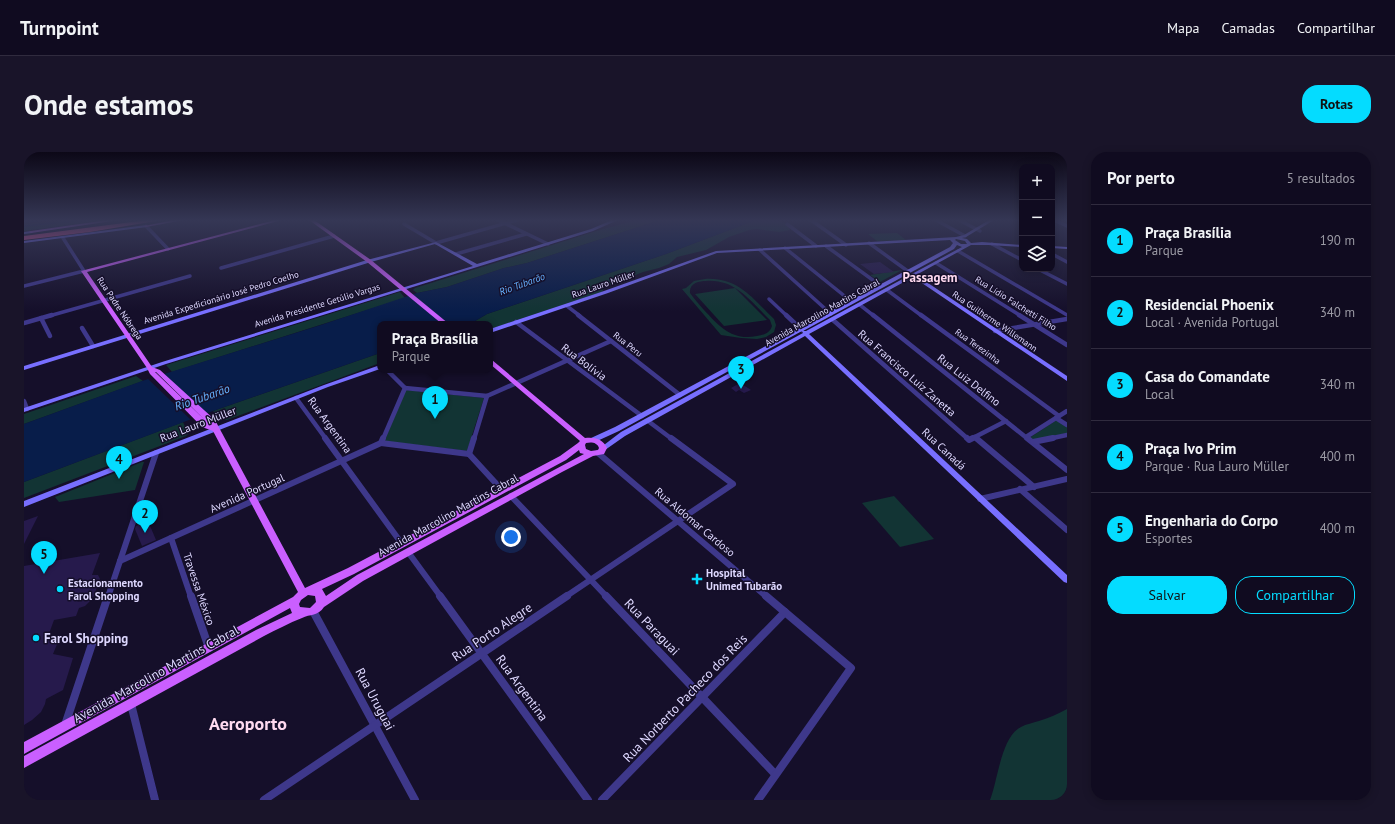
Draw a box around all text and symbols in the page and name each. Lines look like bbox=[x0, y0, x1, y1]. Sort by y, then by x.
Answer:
text: Turnpoint bbox=[20, 16, 99, 40]
text: Mapa bbox=[1167, 19, 1200, 37]
text: Camadas bbox=[1222, 19, 1275, 37]
text: Compartilhar bbox=[1297, 19, 1375, 37]
button: Rotas bbox=[1302, 85, 1371, 123]
text: Onde estamos bbox=[24, 86, 194, 123]
map controls bbox=[1019, 164, 1055, 272]
button: + bbox=[1019, 164, 1055, 200]
text: Por perto bbox=[1107, 167, 1175, 189]
text: 5 resultados bbox=[1287, 170, 1355, 187]
button: − bbox=[1019, 200, 1055, 236]
text: Praça Brasília bbox=[1145, 223, 1231, 242]
text: 1 bbox=[1116, 232, 1124, 249]
text: 190 m bbox=[1320, 232, 1355, 249]
button: layers bbox=[1019, 236, 1055, 272]
text: Parque bbox=[1145, 242, 1183, 259]
street label: Avenida Expedicionário José Pedro Coelho bbox=[142, 268, 300, 326]
street label: Rua Lauro Müller bbox=[570, 268, 636, 300]
district label: Passagem bbox=[903, 269, 957, 286]
water label: Rio Tubarão bbox=[497, 270, 547, 298]
street label: Rua Lídio Falchetti Filho bbox=[973, 273, 1059, 333]
street label: Rua Padre Nóbrega bbox=[95, 274, 145, 342]
street label: Avenida Marcolino Martins Cabral bbox=[763, 276, 882, 348]
street label: Avenida Presidente Getúlio Vargas bbox=[253, 281, 381, 329]
street label: Rua Guilherme Willemann bbox=[950, 288, 1040, 354]
text: Residencial Phoenix bbox=[1145, 295, 1274, 314]
text: 2 bbox=[1116, 304, 1124, 321]
text: 340 m bbox=[1320, 304, 1355, 321]
text: Local · Avenida Portugal bbox=[1145, 314, 1279, 331]
popup bbox=[377, 321, 493, 373]
street label: Rua Terezinha bbox=[953, 326, 1003, 366]
street label: Rua Francisco Luiz Zanetta bbox=[855, 327, 959, 419]
text: Praça Brasília bbox=[392, 329, 478, 348]
street label: Rua Peru bbox=[611, 329, 645, 359]
street label: Rua Bolívia bbox=[559, 340, 609, 384]
text: Parque bbox=[392, 348, 430, 365]
street label: Rua Luiz Delfino bbox=[935, 351, 1004, 409]
pin: 3 bbox=[728, 356, 754, 389]
text: Casa do Comandate bbox=[1145, 367, 1270, 386]
text: 3 bbox=[1116, 376, 1124, 393]
text: 340 m bbox=[1320, 376, 1355, 393]
water label: Rio Tubarão bbox=[172, 381, 232, 413]
pin: 1 bbox=[422, 386, 448, 419]
text: Local bbox=[1145, 386, 1174, 403]
street label: Rua Argentina bbox=[305, 394, 355, 456]
street label: Rua Lauro Müller bbox=[158, 403, 238, 445]
street label: Rua Canadá bbox=[919, 425, 969, 473]
text: Praça Ivo Prim bbox=[1145, 439, 1236, 458]
pin: 4 bbox=[106, 446, 132, 479]
text: 4 bbox=[1116, 448, 1124, 465]
text: 400 m bbox=[1320, 448, 1355, 465]
text: Parque · Rua Lauro Müller bbox=[1145, 458, 1289, 475]
street label: Avenida Portugal bbox=[208, 470, 287, 516]
street label: Avenida Marcolino Martins Cabral bbox=[376, 470, 521, 559]
street label: Rua Aldomar Cardoso bbox=[652, 484, 738, 560]
pin: 2 bbox=[132, 500, 158, 533]
text: Engenharia do Corpo bbox=[1145, 511, 1278, 530]
text: 5 bbox=[1116, 520, 1124, 537]
text: 400 m bbox=[1320, 520, 1355, 537]
your location bbox=[501, 527, 521, 547]
text: Esportes bbox=[1145, 530, 1193, 547]
pin: 5 bbox=[31, 541, 57, 574]
street label: Travessa México bbox=[180, 551, 218, 627]
place label: Hospital Unimed Tubarão bbox=[706, 566, 782, 593]
marker: Hospital Unimed Tubarão bbox=[691, 573, 703, 585]
place label: Estacionamento Farol Shopping bbox=[68, 576, 143, 603]
button: Salvar bbox=[1107, 576, 1227, 614]
button: Compartilhar bbox=[1235, 576, 1355, 614]
marker: Estacionamento Farol Shopping bbox=[55, 584, 65, 594]
street label: Rua Paraguai bbox=[621, 595, 683, 659]
street label: Rua Porto Alegre bbox=[449, 599, 535, 665]
street label: Avenida Marcolino Martins Cabral bbox=[70, 621, 242, 727]
place label: Farol Shopping bbox=[44, 630, 128, 647]
street label: Rua Norberto Pacheco dos Reis bbox=[619, 630, 751, 766]
marker: Farol Shopping bbox=[31, 633, 41, 643]
street label: Rua Argentina bbox=[492, 651, 552, 725]
street label: Rua Uruguai bbox=[351, 665, 399, 733]
district label: Aeroporto bbox=[209, 712, 287, 735]

